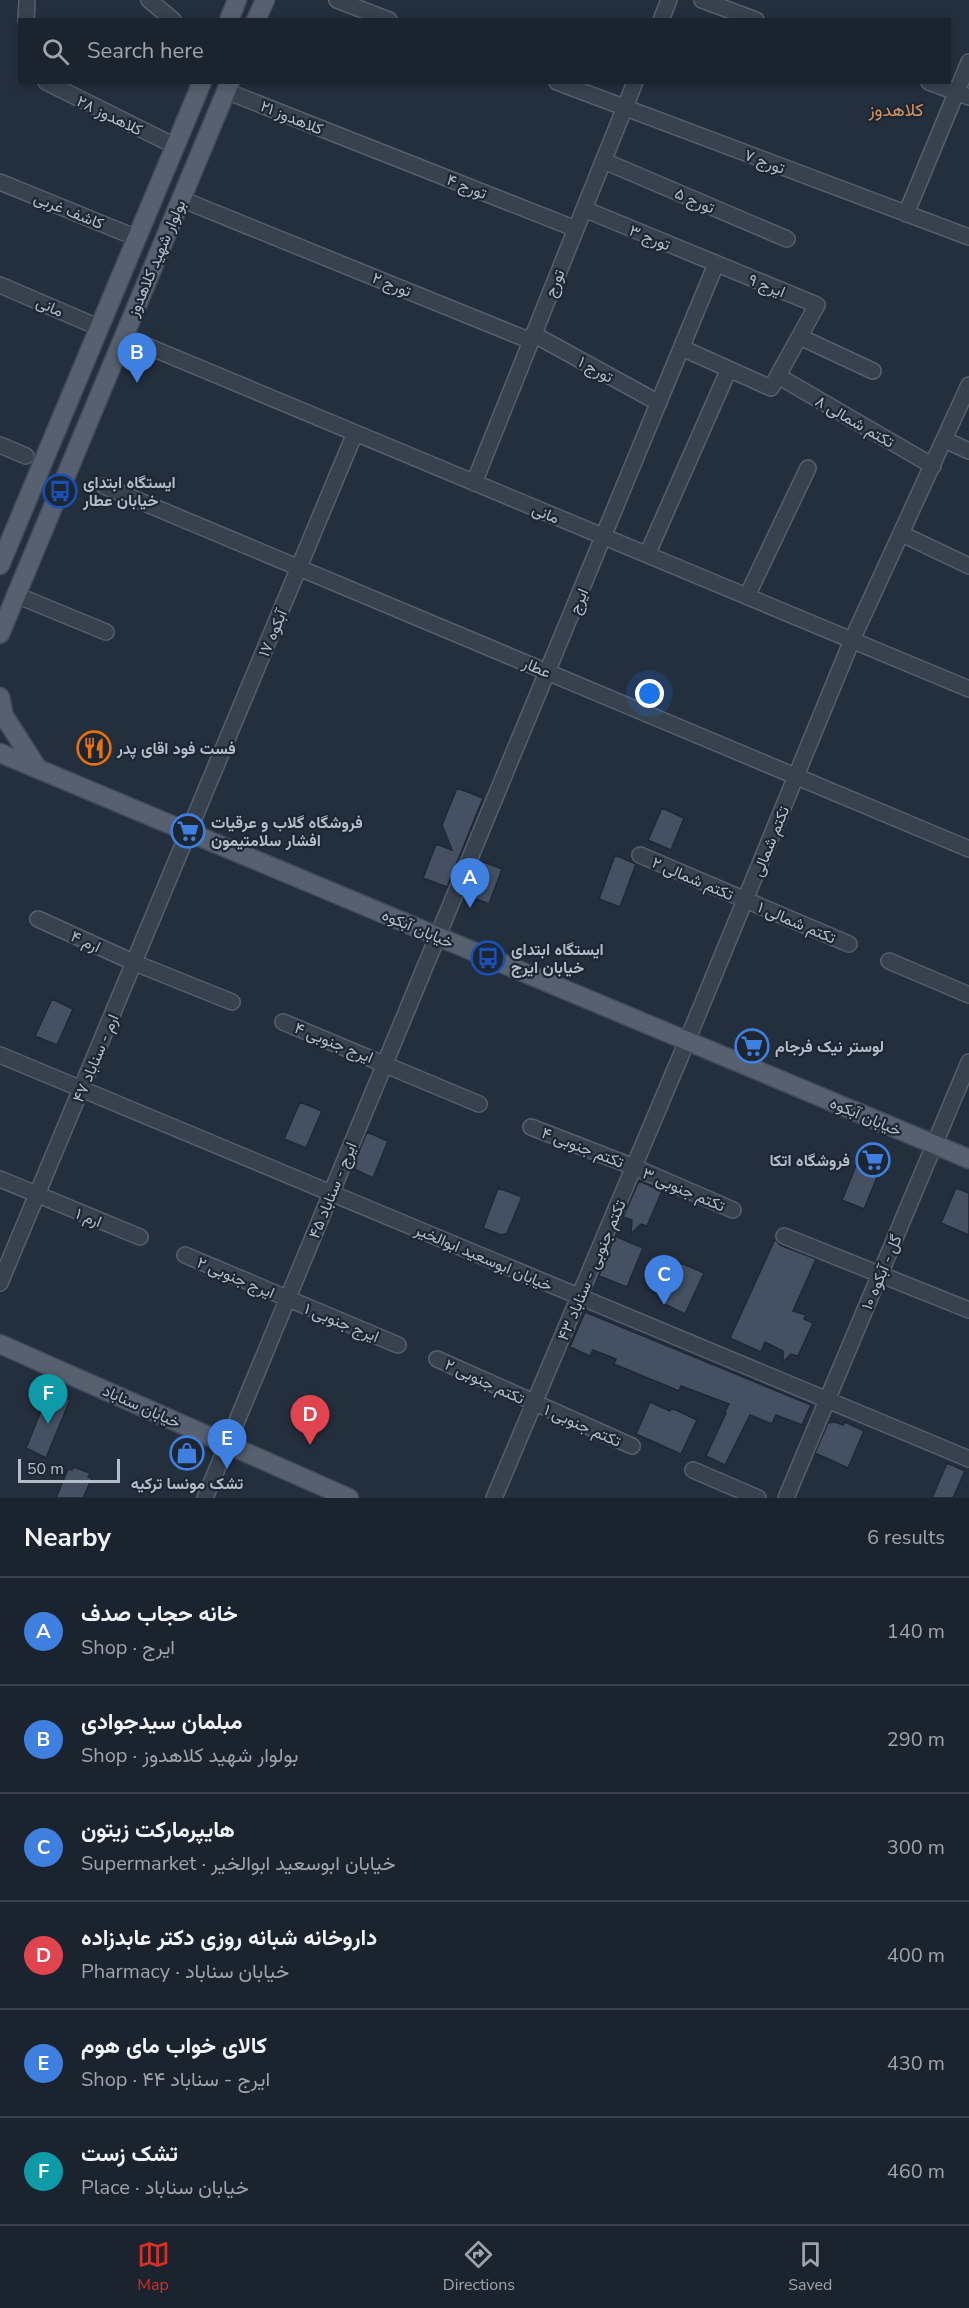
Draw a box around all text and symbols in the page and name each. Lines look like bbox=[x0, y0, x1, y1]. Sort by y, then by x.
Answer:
search box bbox=[18, 18, 951, 84]
icon: search bbox=[39, 35, 72, 68]
text: Search here bbox=[87, 36, 204, 66]
street label: کلاهدوز ۲۸ bbox=[73, 90, 146, 141]
street label: کلاهدوز ۲۱ bbox=[257, 95, 326, 141]
district label: کلاهدوز bbox=[867, 98, 924, 122]
street label: تورج ۷ bbox=[741, 144, 788, 180]
street label: تورج ۴ bbox=[443, 169, 490, 205]
street label: تورج ۵ bbox=[671, 183, 718, 219]
street label: کاشف غربی bbox=[30, 187, 107, 235]
street label: بولوار شهید کلاهدوز bbox=[122, 197, 191, 321]
street label: تورج ۳ bbox=[626, 220, 674, 256]
street label: تورج bbox=[539, 266, 570, 301]
street label: تورج ۲ bbox=[369, 267, 415, 303]
street label: ایرج ۹ bbox=[745, 269, 788, 303]
street label: مانی bbox=[32, 291, 67, 323]
pin: B bbox=[118, 334, 156, 383]
street label: تورج ۱ bbox=[574, 351, 617, 388]
street label: تکتم شمالی ۸ bbox=[811, 390, 898, 453]
place label: ایستگاه ابتدای خیابان عطار bbox=[82, 472, 176, 512]
bus stop icon: ایستگاه ابتدای خیابان عطار bbox=[42, 473, 78, 509]
street label: مانی bbox=[529, 498, 563, 529]
street label: ایرج bbox=[564, 585, 594, 618]
street label: آبکوه ۱۷ bbox=[253, 605, 293, 660]
street label: عطار bbox=[518, 652, 554, 684]
your location bbox=[635, 679, 664, 708]
restaurant icon: فست فود اقای پدر bbox=[76, 730, 112, 766]
place label: فست فود اقای پدر bbox=[116, 738, 236, 760]
street label: تکتم شمالی bbox=[747, 803, 795, 880]
place label: فروشگاه گلاب و عرقیات افشار سلامتیمون bbox=[211, 812, 363, 852]
supermarket icon: فروشگاه گلاب و عرقیات افشار سلامتیمون bbox=[170, 813, 206, 849]
street label: تکتم شمالی ۲ bbox=[648, 852, 737, 906]
pin: A bbox=[450, 858, 490, 908]
street label: تکتم شمالی ۱ bbox=[754, 897, 839, 949]
street label: خیابان آبکوه bbox=[378, 904, 457, 954]
street label: ارم ۴ bbox=[67, 925, 104, 958]
place label: ایستگاه ابتدای خیابان ایرج bbox=[511, 939, 604, 979]
bus stop icon: ایستگاه ابتدای خیابان ایرج bbox=[470, 940, 506, 976]
street label: ارم - سناباد ۴۷ bbox=[67, 1011, 124, 1106]
street label: ایرج جنوبی ۴ bbox=[291, 1017, 376, 1069]
supermarket icon: لوستر نیک فرجام bbox=[734, 1028, 770, 1064]
place label: لوستر نیک فرجام bbox=[775, 1036, 884, 1058]
street label: خیابان آبکوه bbox=[826, 1092, 905, 1142]
street label: تکتم جنوبی ۴ bbox=[538, 1122, 627, 1174]
street label: ایرج - سناباد ۴۵ bbox=[304, 1139, 362, 1242]
supermarket icon: فروشگاه اتکا bbox=[855, 1142, 891, 1178]
place label: فروشگاه اتکا bbox=[769, 1150, 850, 1172]
street label: تکتم جنوبی ۳ bbox=[639, 1163, 728, 1217]
street label: تکتم جنوبی - سناباد ۴۳ bbox=[552, 1197, 632, 1344]
street label: ارم ۱ bbox=[72, 1203, 105, 1233]
street label: خیابان ابوسعید ابوالخیر bbox=[410, 1219, 556, 1297]
street label: گل - آبکوه ۱۰ bbox=[856, 1232, 908, 1313]
street label: ایرج جنوبی ۲ bbox=[193, 1252, 278, 1304]
pin: C bbox=[644, 1256, 684, 1305]
street label: ایرج جنوبی ۱ bbox=[301, 1298, 382, 1348]
street label: تکتم جنوبی ۲ bbox=[441, 1354, 528, 1410]
pin: F bbox=[28, 1374, 68, 1424]
street label: خیابان سناباد bbox=[99, 1380, 184, 1434]
pin: D bbox=[290, 1396, 330, 1445]
street label: تکتم جنوبی ۱ bbox=[541, 1399, 625, 1453]
pin: E bbox=[208, 1420, 246, 1469]
shop icon: تشک مونسا ترکیه bbox=[169, 1435, 205, 1471]
scale bar bbox=[18, 1456, 120, 1484]
text: 50 m bbox=[27, 1458, 64, 1480]
place label: تشک مونسا ترکیه bbox=[131, 1473, 243, 1495]
text: Nearby bbox=[24, 1520, 111, 1555]
text: 6 results bbox=[867, 1524, 945, 1551]
text: خانه حجاب صدف bbox=[81, 1599, 238, 1629]
text: A bbox=[36, 1618, 51, 1645]
text: 140 m bbox=[887, 1618, 945, 1645]
text: Shop · ایرج bbox=[81, 1634, 175, 1661]
text: مبلمان سیدجوادی bbox=[81, 1707, 242, 1737]
text: B bbox=[37, 1726, 50, 1753]
text: 290 m bbox=[887, 1726, 945, 1753]
text: Shop · بولوار شهید کلاهدوز bbox=[81, 1742, 298, 1769]
text: هایپرمارکت زیتون bbox=[81, 1815, 235, 1845]
text: C bbox=[37, 1834, 50, 1861]
text: 300 m bbox=[887, 1834, 945, 1861]
text: Supermarket · خیابان ابوسعید ابوالخیر bbox=[81, 1850, 396, 1877]
text: داروخانه شبانه روزی دکتر عابدزاده bbox=[81, 1923, 377, 1953]
text: D bbox=[36, 1942, 51, 1969]
text: 400 m bbox=[887, 1942, 945, 1969]
text: Pharmacy · خیابان سناباد bbox=[81, 1958, 289, 1985]
text: کالای خواب مای هوم bbox=[81, 2031, 267, 2061]
text: E bbox=[38, 2050, 49, 2077]
text: 430 m bbox=[887, 2050, 945, 2077]
text: Shop · ایرج - سناباد ۴۴ bbox=[81, 2066, 270, 2093]
text: تشک زست bbox=[81, 2139, 178, 2169]
text: F bbox=[38, 2158, 49, 2185]
text: 460 m bbox=[887, 2158, 945, 2185]
text: Place · خیابان سناباد bbox=[81, 2174, 249, 2201]
tab: Map bbox=[137, 2238, 170, 2296]
tab: Directions bbox=[443, 2238, 515, 2296]
tab: Saved bbox=[788, 2238, 832, 2296]

